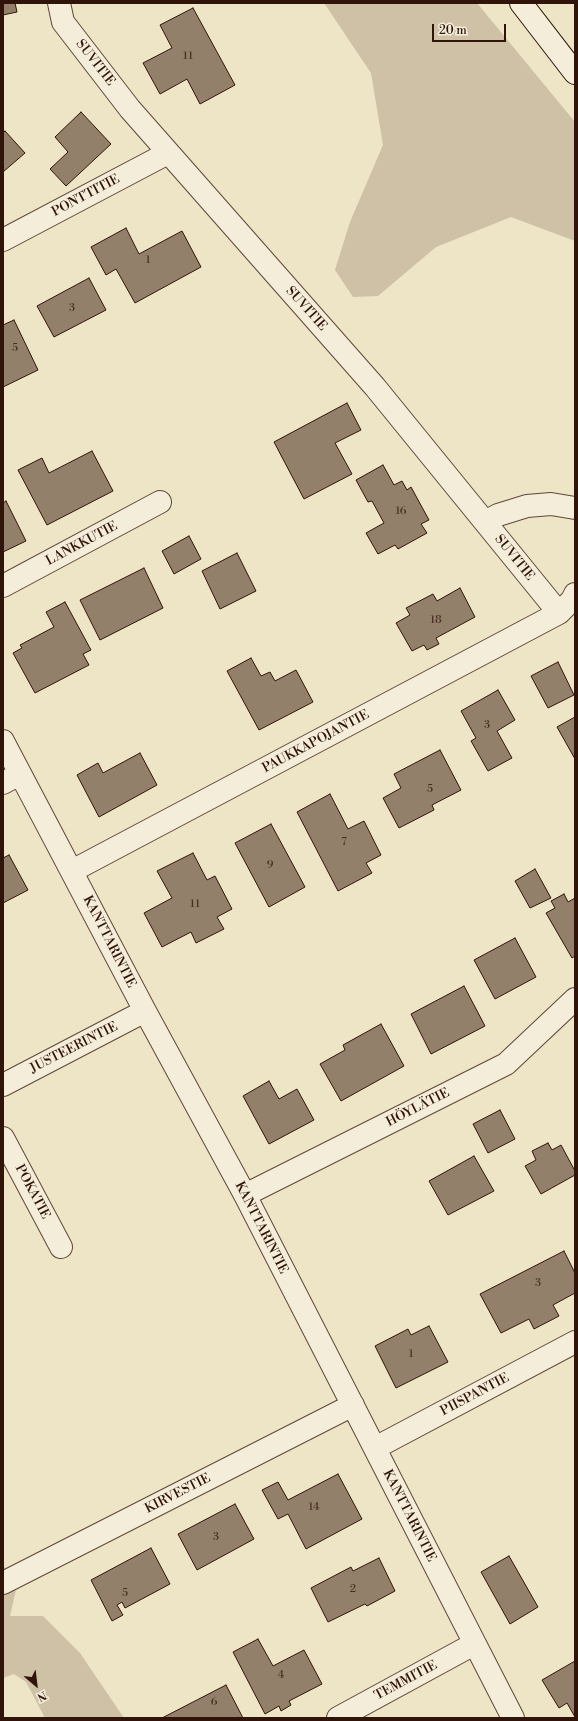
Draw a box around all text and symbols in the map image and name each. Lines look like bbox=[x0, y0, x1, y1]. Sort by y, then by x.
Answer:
scale bar bbox=[434, 16, 508, 42]
text: 20 m bbox=[439, 23, 467, 38]
street label: SUVITIE bbox=[72, 37, 118, 89]
house number: 11 bbox=[183, 49, 193, 63]
street label: PONTTITIE bbox=[49, 172, 123, 220]
house number: 1 bbox=[146, 253, 150, 267]
street label: SUVITIE bbox=[282, 284, 330, 334]
house number: 3 bbox=[69, 301, 75, 315]
house number: 5 bbox=[12, 341, 18, 355]
house number: 16 bbox=[395, 504, 407, 518]
street label: LANKKUTIE bbox=[44, 519, 120, 569]
street label: SUVITIE bbox=[491, 532, 537, 584]
house number: 18 bbox=[430, 613, 442, 627]
street label: PAUKKAPOJANTIE bbox=[260, 707, 372, 777]
house number: 3 bbox=[484, 718, 490, 732]
house number: 5 bbox=[427, 782, 433, 796]
house number: 7 bbox=[341, 835, 347, 849]
house number: 9 bbox=[267, 858, 273, 872]
street label: KANTTARINTIE bbox=[79, 893, 139, 991]
house number: 11 bbox=[190, 897, 200, 911]
street label: JUSTEERINTIE bbox=[27, 1019, 121, 1077]
street label: HÖYLÄTIE bbox=[384, 1085, 452, 1131]
street label: POKATIE bbox=[11, 1162, 53, 1222]
street label: KANTTARINTIE bbox=[231, 1179, 291, 1277]
house number: 3 bbox=[535, 1276, 541, 1290]
house number: 1 bbox=[409, 1347, 413, 1361]
street label: PIISPANTIE bbox=[438, 1370, 512, 1420]
street label: KANTTARINTIE bbox=[379, 1467, 439, 1565]
street label: KIRVESTIE bbox=[143, 1471, 213, 1517]
house number: 14 bbox=[309, 1500, 319, 1514]
house number: 3 bbox=[213, 1530, 219, 1544]
house number: 2 bbox=[350, 1582, 356, 1596]
house number: 5 bbox=[122, 1586, 128, 1600]
street label: TEMMITIE bbox=[372, 1658, 440, 1704]
north arrow bbox=[16, 1665, 56, 1705]
house number: 4 bbox=[278, 1668, 284, 1682]
text: N bbox=[35, 1687, 49, 1704]
house number: 6 bbox=[211, 1695, 217, 1709]

